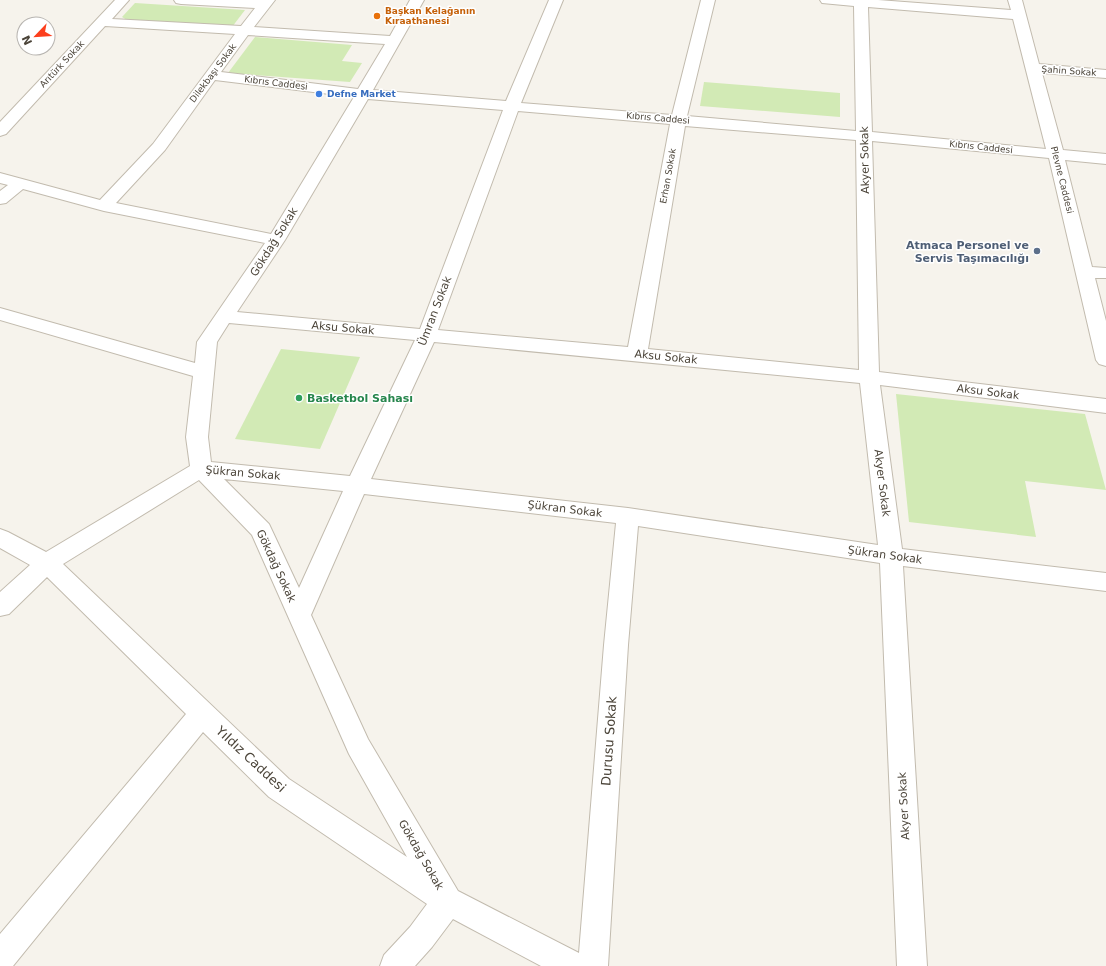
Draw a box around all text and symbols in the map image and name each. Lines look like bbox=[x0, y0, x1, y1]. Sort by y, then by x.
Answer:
place label: Başkan Kelağanın Kıraathanesi bbox=[385, 6, 475, 26]
marker: Başkan Kelağanın Kıraathanesi bbox=[372, 11, 382, 21]
north arrow bbox=[16, 16, 56, 56]
text: N bbox=[20, 33, 35, 47]
street label: Arıtürk Sokak bbox=[38, 38, 87, 89]
street label: Dilekbaşı Sokak bbox=[188, 41, 239, 104]
street label: Şahin Sokak bbox=[1041, 64, 1098, 78]
street label: Kıbrıs Caddesi bbox=[244, 74, 308, 92]
marker: Defne Market bbox=[314, 89, 324, 99]
place label: Defne Market bbox=[327, 89, 396, 99]
street label: Kıbrıs Caddesi bbox=[626, 110, 690, 126]
street label: Akyer Sokak bbox=[858, 125, 872, 194]
street label: Kıbrıs Caddesi bbox=[949, 139, 1013, 155]
street label: Plevne Caddesi bbox=[1049, 145, 1075, 215]
street label: Erhan Sokak bbox=[658, 147, 678, 204]
street label: Gökdağ Sokak bbox=[248, 205, 301, 279]
place label: Atmaca Personel ve Servis Taşımacılığı bbox=[906, 239, 1029, 265]
marker: Atmaca Personel ve Servis Taşımacılığı bbox=[1032, 246, 1042, 256]
street label: Ümran Sokak bbox=[416, 274, 454, 348]
street label: Aksu Sokak bbox=[311, 319, 376, 337]
street label: Aksu Sokak bbox=[634, 347, 699, 367]
street label: Aksu Sokak bbox=[956, 382, 1021, 402]
place label: Basketbol Sahası bbox=[307, 392, 413, 405]
marker: Basketbol Sahası bbox=[294, 393, 304, 403]
street label: Akyer Sokak bbox=[871, 449, 893, 518]
street label: Şükran Sokak bbox=[205, 463, 282, 483]
street label: Şükran Sokak bbox=[527, 498, 604, 520]
street label: Gökdağ Sokak bbox=[253, 528, 299, 605]
street label: Şükran Sokak bbox=[847, 543, 924, 567]
street label: Durusu Sokak bbox=[598, 695, 620, 786]
street label: Yıldız Caddesi bbox=[212, 722, 289, 795]
street label: Akyer Sokak bbox=[896, 771, 912, 840]
street label: Gökdağ Sokak bbox=[396, 818, 447, 893]

